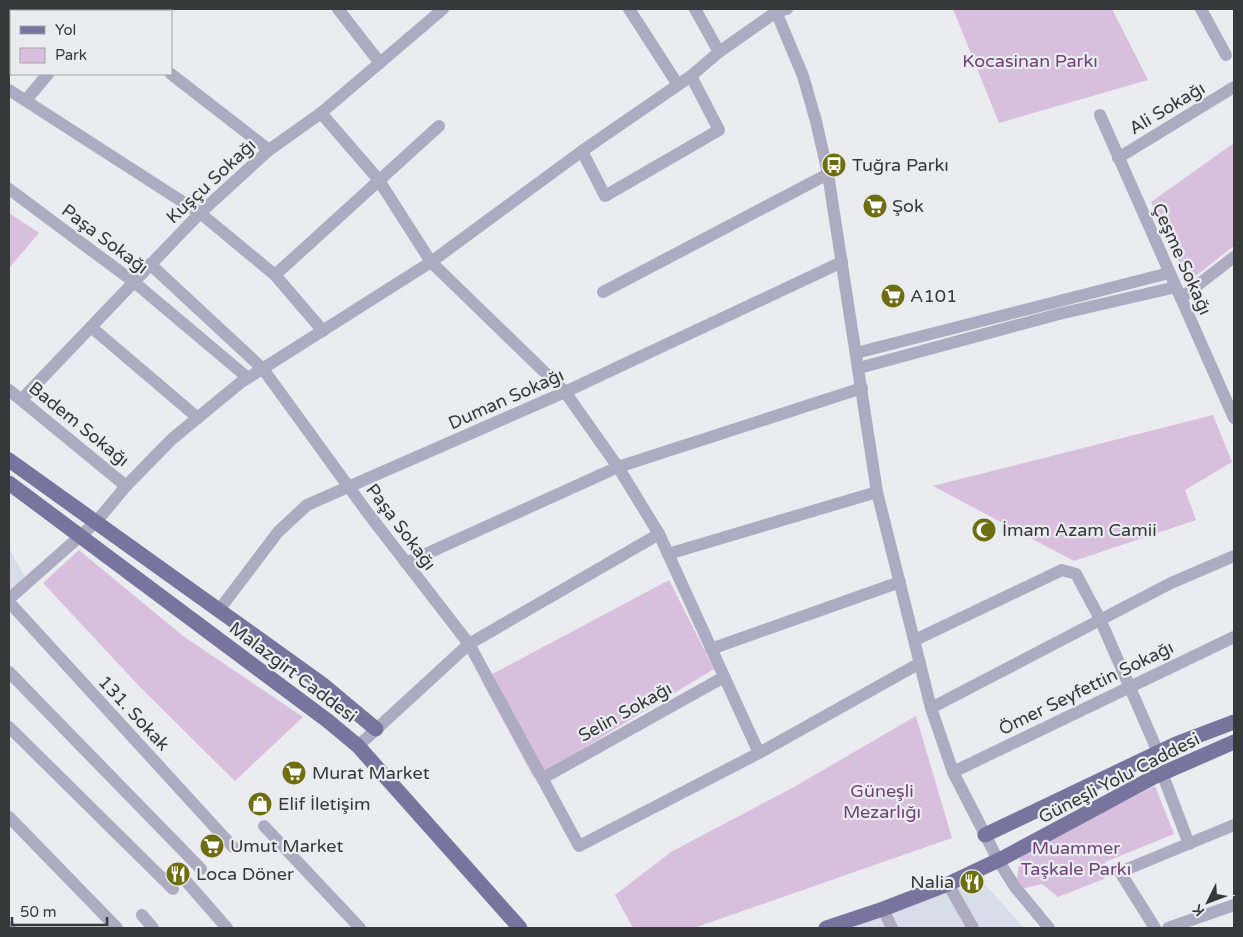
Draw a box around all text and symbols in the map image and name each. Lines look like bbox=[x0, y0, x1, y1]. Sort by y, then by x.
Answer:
legend bbox=[10, 10, 172, 75]
text: Yol bbox=[55, 21, 76, 39]
text: Park bbox=[55, 46, 87, 64]
park label: Kocasinan Parkı bbox=[962, 50, 1098, 72]
street label: Ali Sokağı bbox=[1125, 77, 1209, 139]
street label: Kuşçu Sokağı bbox=[162, 134, 260, 228]
bus stop icon: Tuğra Parkı bbox=[821, 152, 847, 178]
place label: Tuğra Parkı bbox=[852, 154, 949, 176]
supermarket icon: Şok bbox=[862, 193, 888, 219]
place label: Şok bbox=[892, 195, 924, 217]
street label: Paşa Sokağı bbox=[57, 199, 153, 279]
street label: Çeşme Sokağı bbox=[1148, 200, 1216, 318]
supermarket icon: A101 bbox=[880, 283, 906, 309]
place label: A101 bbox=[910, 285, 957, 307]
street label: Duman Sokağı bbox=[445, 364, 567, 434]
street label: Badem Sokağı bbox=[24, 377, 134, 471]
street label: Paşa Sokağı bbox=[361, 479, 441, 575]
mosque icon: İmam Azam Camii bbox=[971, 517, 997, 543]
place label: İmam Azam Camii bbox=[1002, 519, 1157, 541]
street label: Malazgirt Caddesi bbox=[225, 617, 361, 727]
street label: Ömer Seyfettin Sokağı bbox=[995, 636, 1177, 740]
street label: 131. Sokak bbox=[94, 671, 175, 755]
street label: Selin Sokağı bbox=[574, 677, 676, 747]
street label: Güneşli Yolu Caddesi bbox=[1035, 728, 1203, 828]
supermarket icon: Murat Market bbox=[281, 760, 307, 786]
place label: Murat Market bbox=[312, 762, 430, 784]
park label: Güneşli Mezarlığı bbox=[843, 780, 921, 823]
shop icon: Elif İletişim bbox=[247, 791, 273, 817]
place label: Elif İletişim bbox=[278, 793, 371, 815]
supermarket icon: Umut Market bbox=[199, 833, 225, 859]
place label: Umut Market bbox=[230, 835, 344, 857]
park label: Muammer Taşkale Parkı bbox=[1021, 837, 1131, 880]
restaurant icon: Loca Döner bbox=[165, 861, 191, 887]
place label: Loca Döner bbox=[196, 863, 294, 885]
restaurant icon: Nalia bbox=[959, 869, 985, 895]
place label: Nalia bbox=[910, 871, 954, 893]
north arrow bbox=[1183, 877, 1233, 927]
scale bar bbox=[12, 894, 108, 926]
text: K bbox=[1189, 901, 1208, 920]
text: 50 m bbox=[20, 903, 57, 921]

